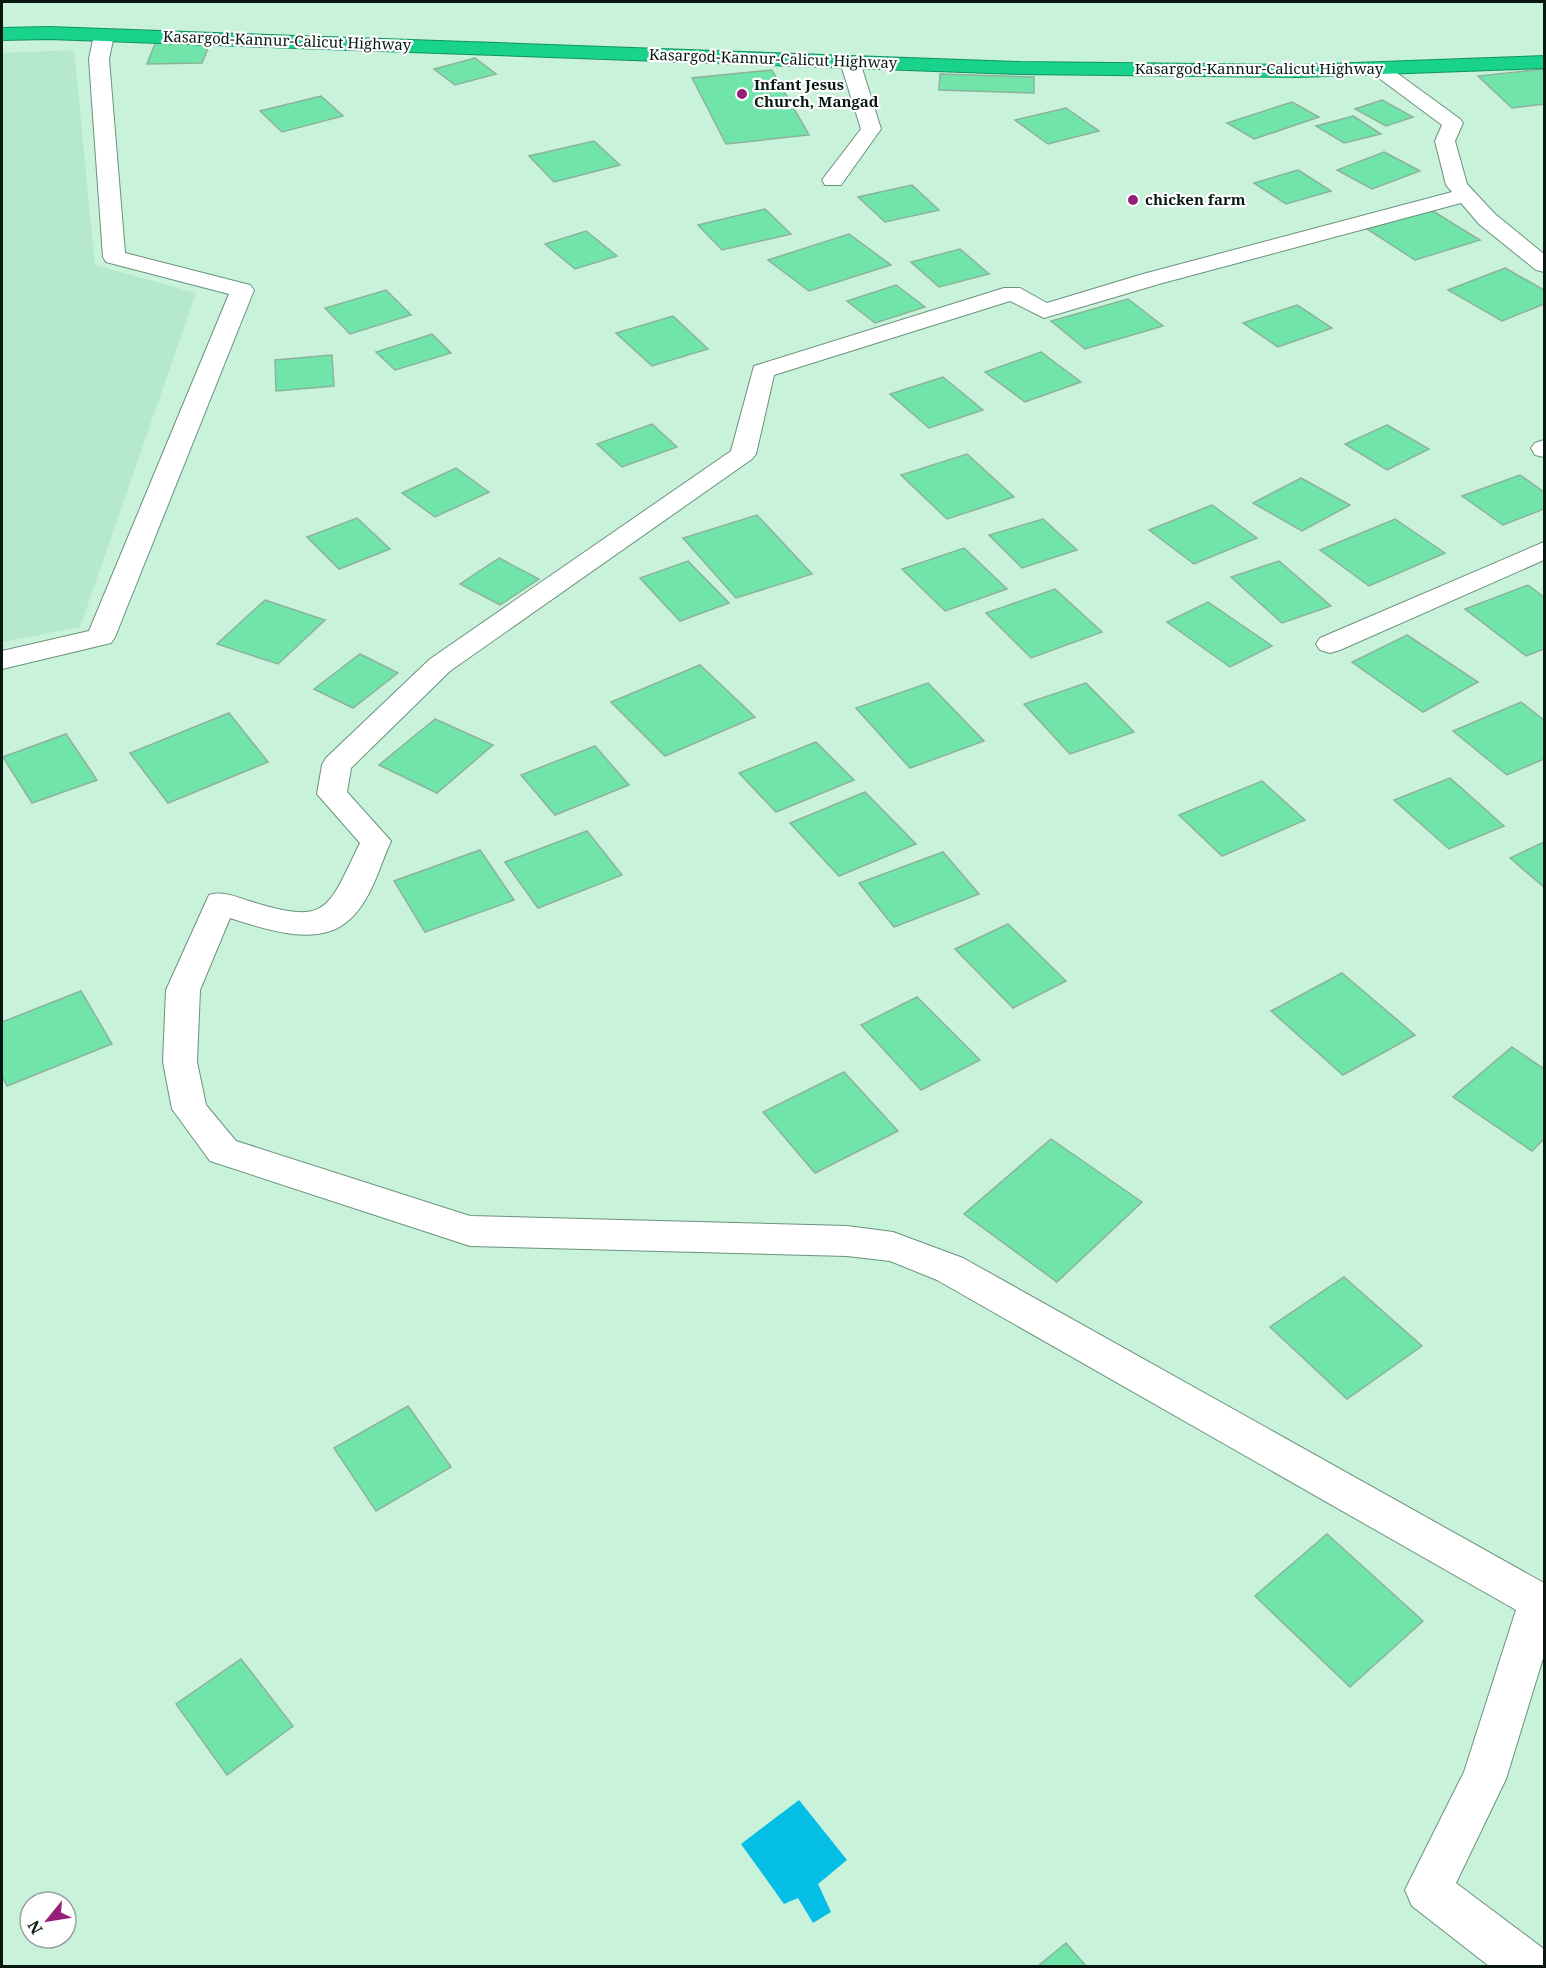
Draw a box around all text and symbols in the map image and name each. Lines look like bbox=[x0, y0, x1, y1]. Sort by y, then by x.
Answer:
street label: Kasargod-Kannur-Calicut Highway bbox=[163, 26, 412, 54]
street label: Kasargod-Kannur-Calicut Highway bbox=[649, 44, 898, 72]
street label: Kasargod-Kannur-Calicut Highway bbox=[1135, 58, 1384, 78]
place label: Infant Jesus Church, Mangad bbox=[754, 74, 879, 111]
marker: Infant Jesus Church, Mangad bbox=[735, 87, 749, 101]
place label: chicken farm bbox=[1145, 189, 1246, 209]
marker: chicken farm bbox=[1126, 193, 1140, 207]
north arrow bbox=[18, 1890, 78, 1950]
text: N bbox=[22, 1916, 48, 1938]

